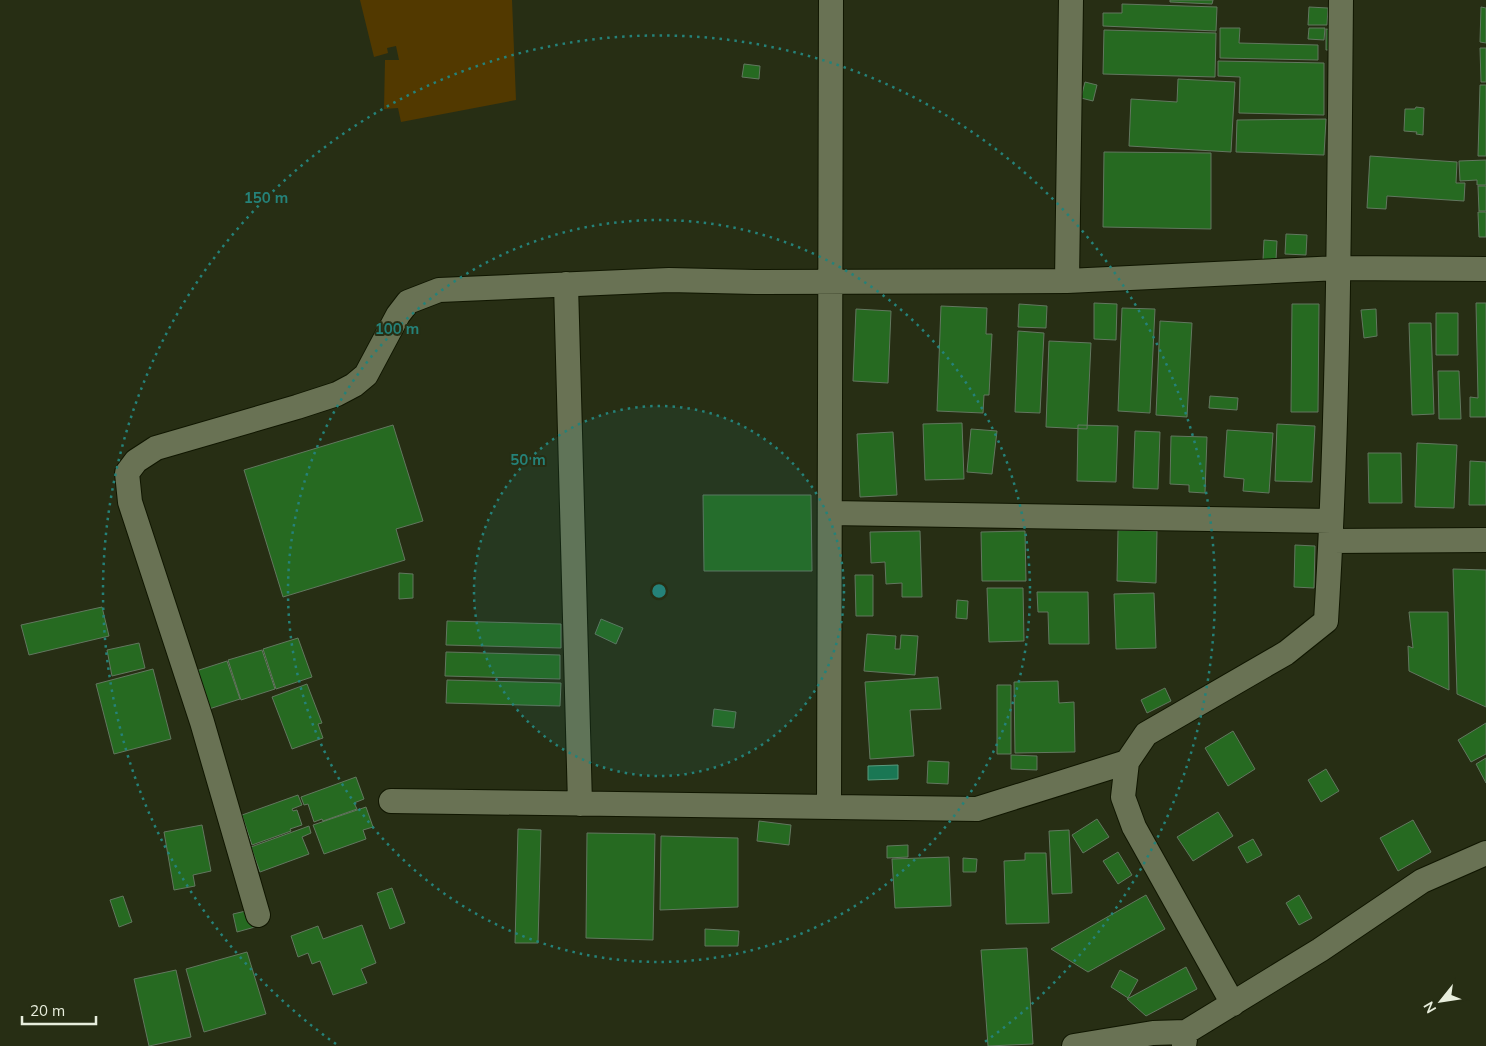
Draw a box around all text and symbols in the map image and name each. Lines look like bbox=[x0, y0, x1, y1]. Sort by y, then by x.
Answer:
text: 150 m bbox=[244, 188, 288, 207]
text: 100 m bbox=[375, 319, 419, 338]
text: 50 m bbox=[510, 450, 546, 469]
centre of rings bbox=[650, 582, 668, 600]
north arrow bbox=[1416, 976, 1466, 1026]
scale bar bbox=[22, 994, 96, 1026]
text: N bbox=[1419, 998, 1440, 1017]
text: 20 m bbox=[30, 1001, 65, 1020]

